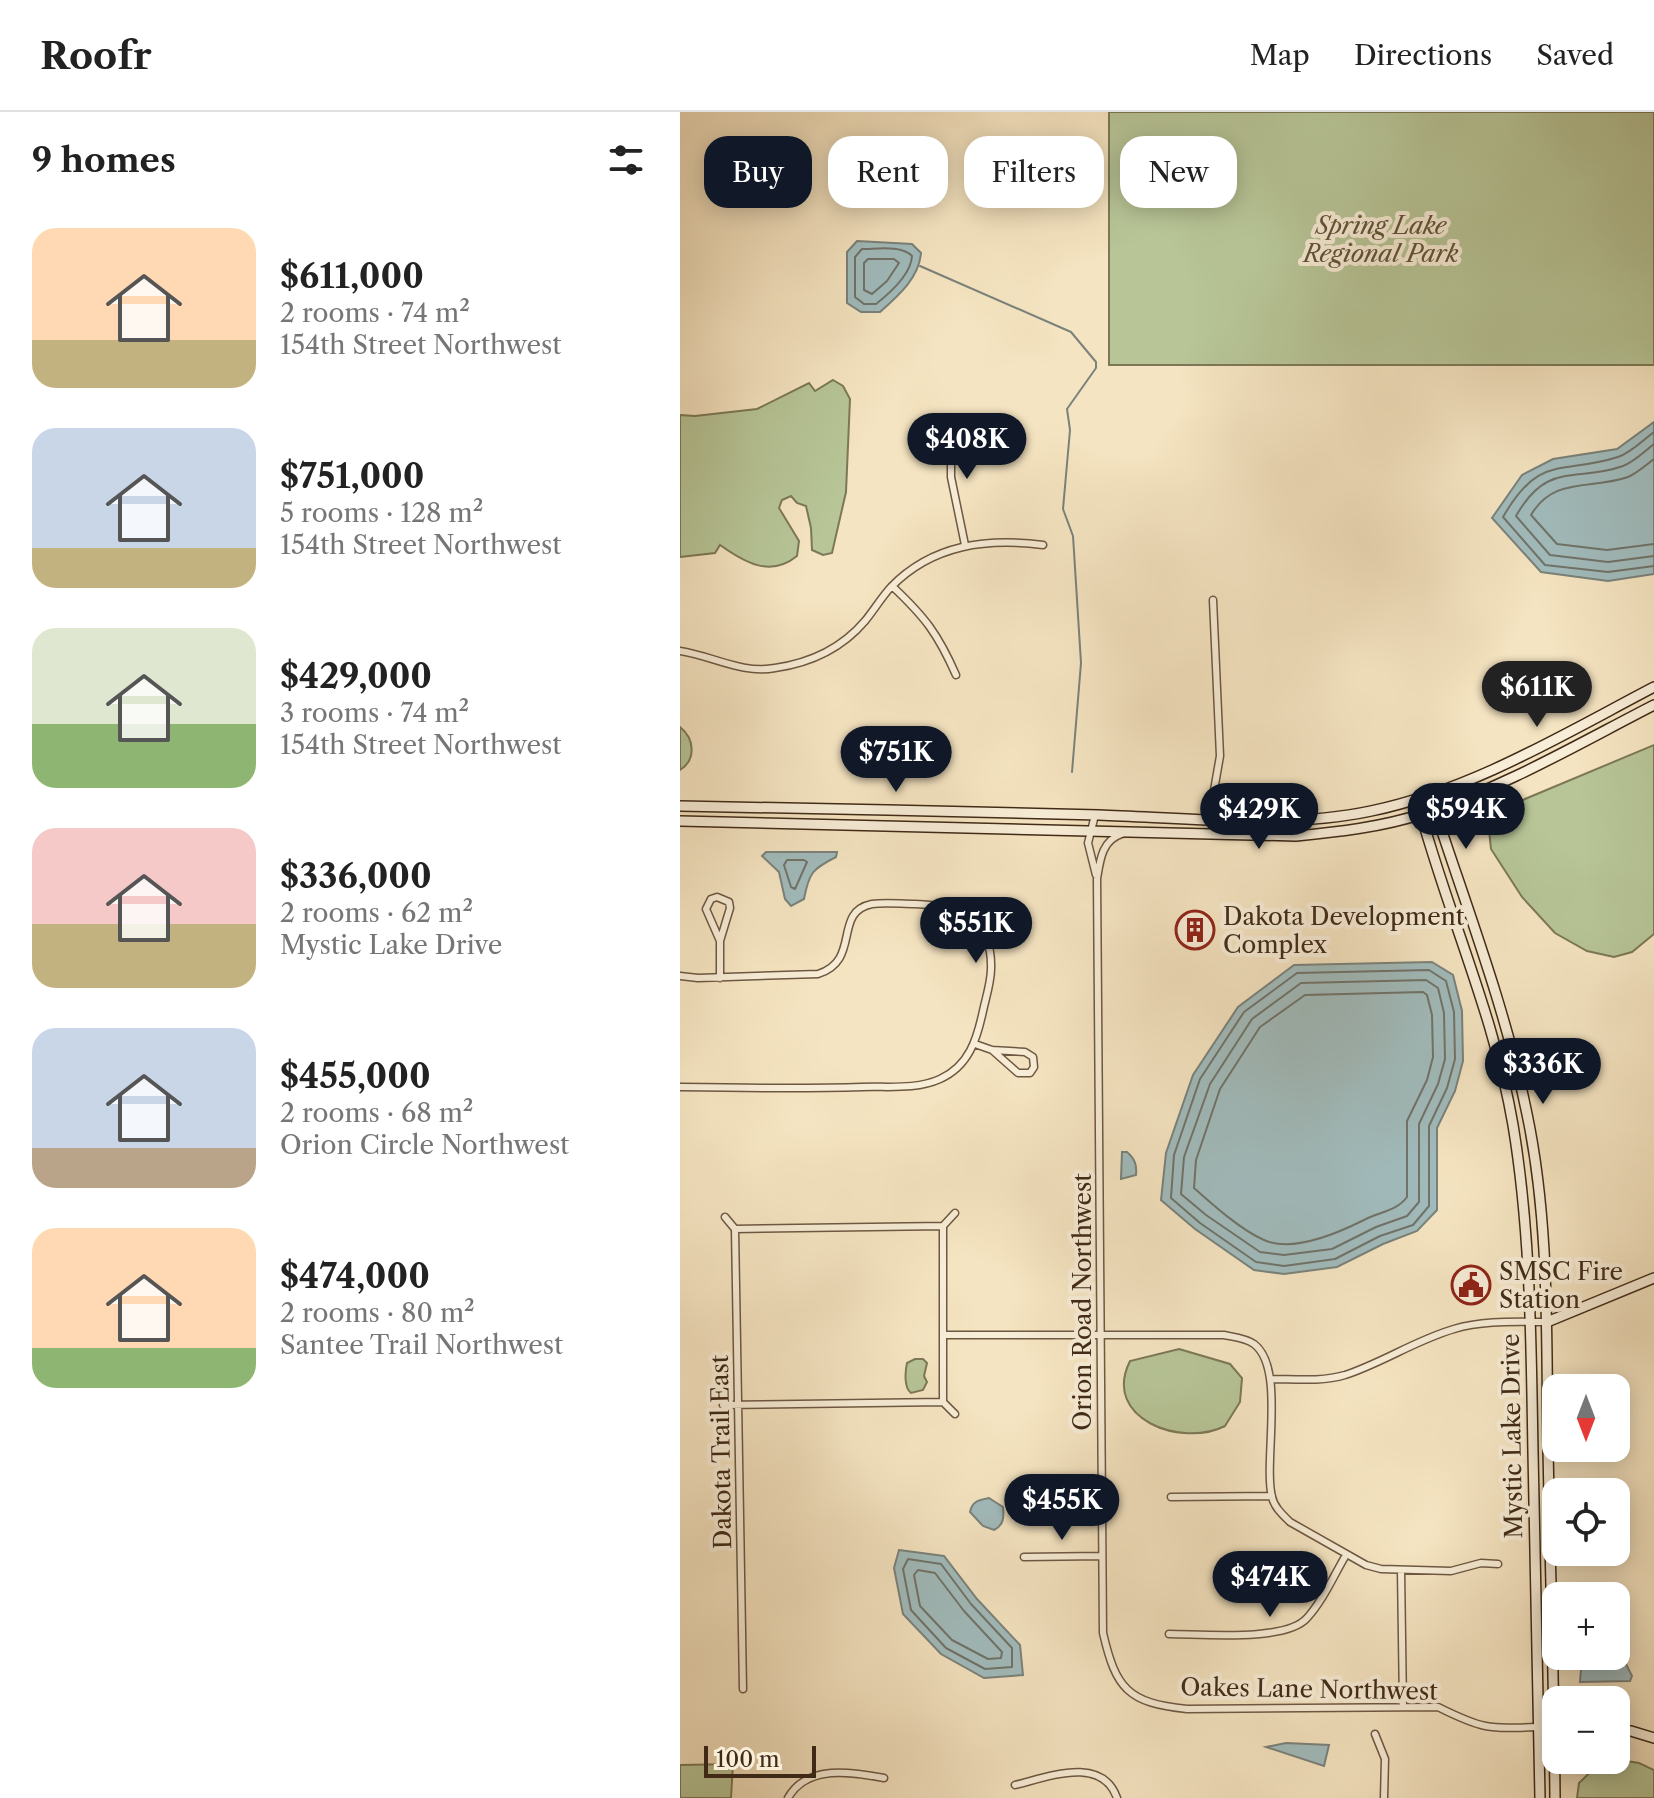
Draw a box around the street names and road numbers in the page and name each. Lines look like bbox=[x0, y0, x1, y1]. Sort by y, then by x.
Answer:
street label: Orion Road Northwest bbox=[1068, 1173, 1097, 1431]
street label: Mystic Lake Drive bbox=[1496, 1333, 1528, 1539]
street label: Dakota Trail East bbox=[705, 1354, 737, 1549]
street label: Oakes Lane Northwest bbox=[1180, 1672, 1438, 1706]

